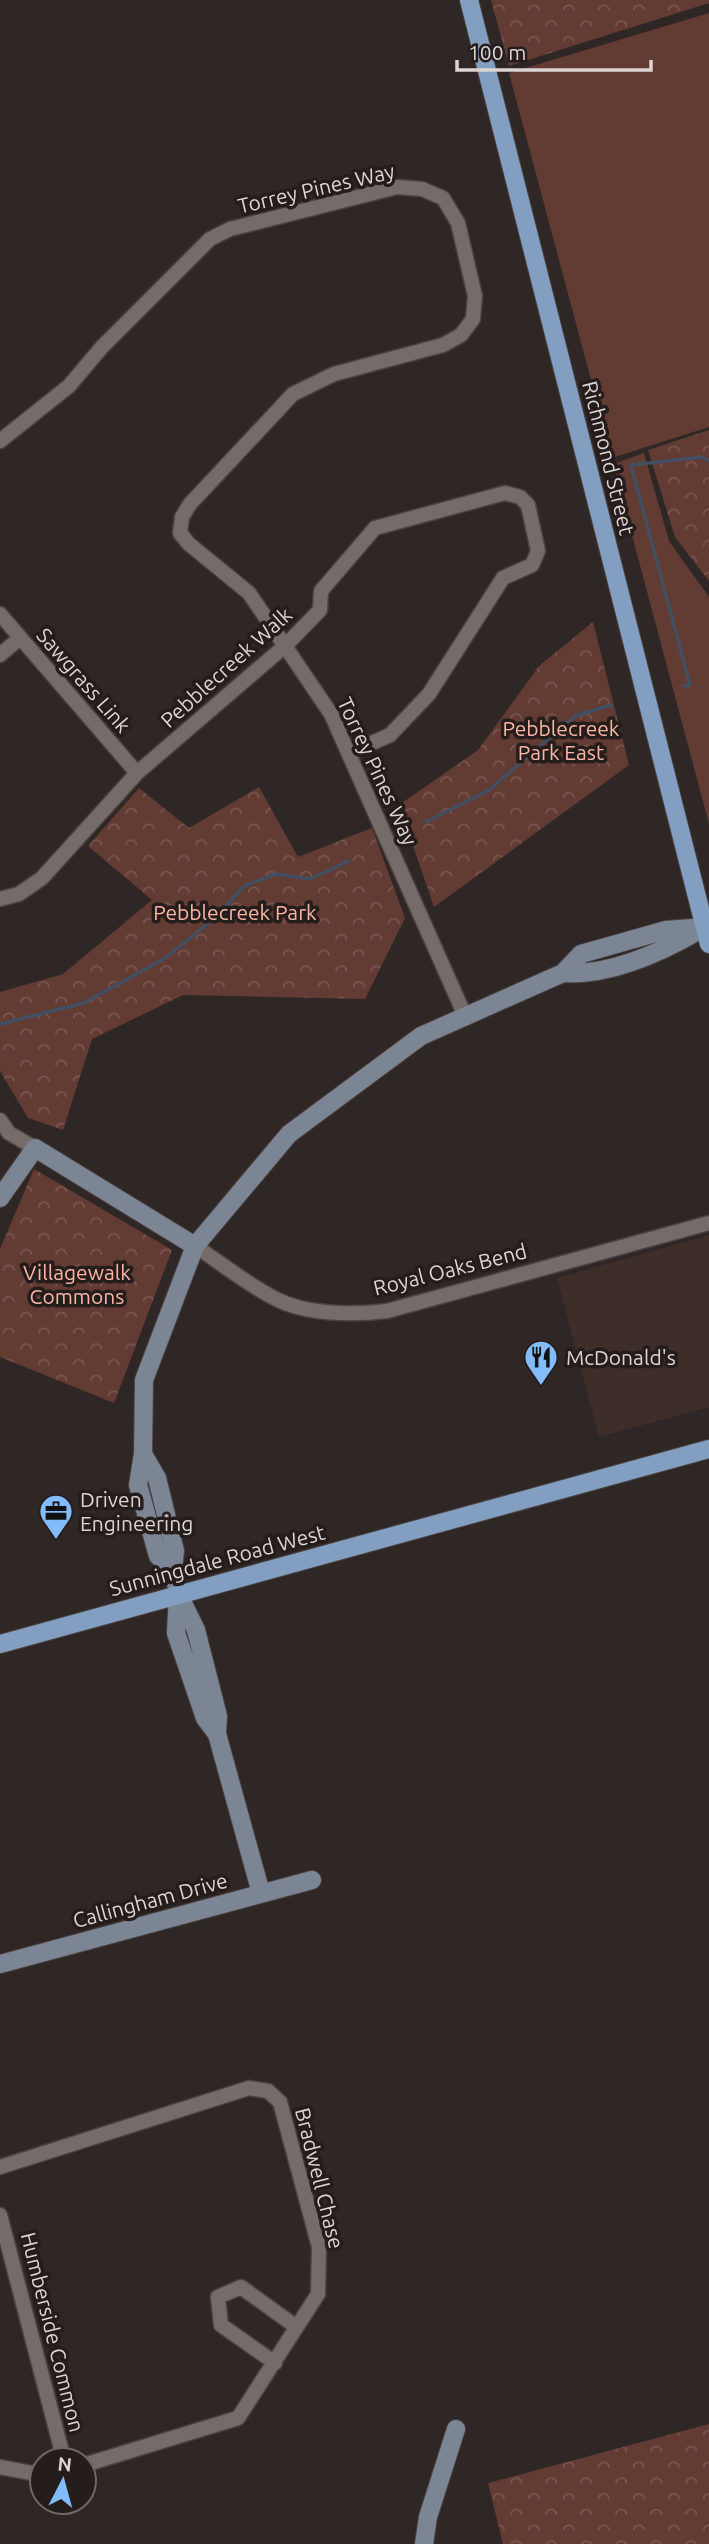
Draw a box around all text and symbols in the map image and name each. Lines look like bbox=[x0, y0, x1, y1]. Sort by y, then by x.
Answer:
scale bar bbox=[457, 28, 651, 72]
text: 100 m bbox=[468, 40, 526, 64]
street label: Torrey Pines Way bbox=[235, 158, 397, 218]
street label: Richmond Street bbox=[578, 378, 640, 538]
street label: Pebblecreek Walk bbox=[156, 602, 297, 732]
street label: Sawgrass Link bbox=[32, 623, 136, 737]
street label: Torrey Pines Way bbox=[333, 693, 423, 849]
park label: Pebblecreek Park East bbox=[503, 716, 620, 764]
park label: Pebblecreek Park bbox=[153, 900, 317, 924]
street label: Royal Oaks Bend bbox=[371, 1238, 529, 1300]
park label: Villagewalk Commons bbox=[23, 1260, 131, 1308]
restaurant icon: McDonald's bbox=[522, 1338, 560, 1387]
place label: McDonald's bbox=[566, 1345, 676, 1369]
place label: Driven Engineering bbox=[80, 1487, 193, 1535]
office icon: Driven Engineering bbox=[37, 1492, 75, 1541]
street label: Sunningdale Road West bbox=[106, 1520, 328, 1600]
street label: Callingham Drive bbox=[70, 1868, 230, 1932]
street label: Bradwell Chase bbox=[291, 2105, 349, 2251]
street label: Humberside Common bbox=[17, 2230, 89, 2434]
north arrow bbox=[28, 2446, 98, 2516]
text: N bbox=[57, 2452, 73, 2476]

